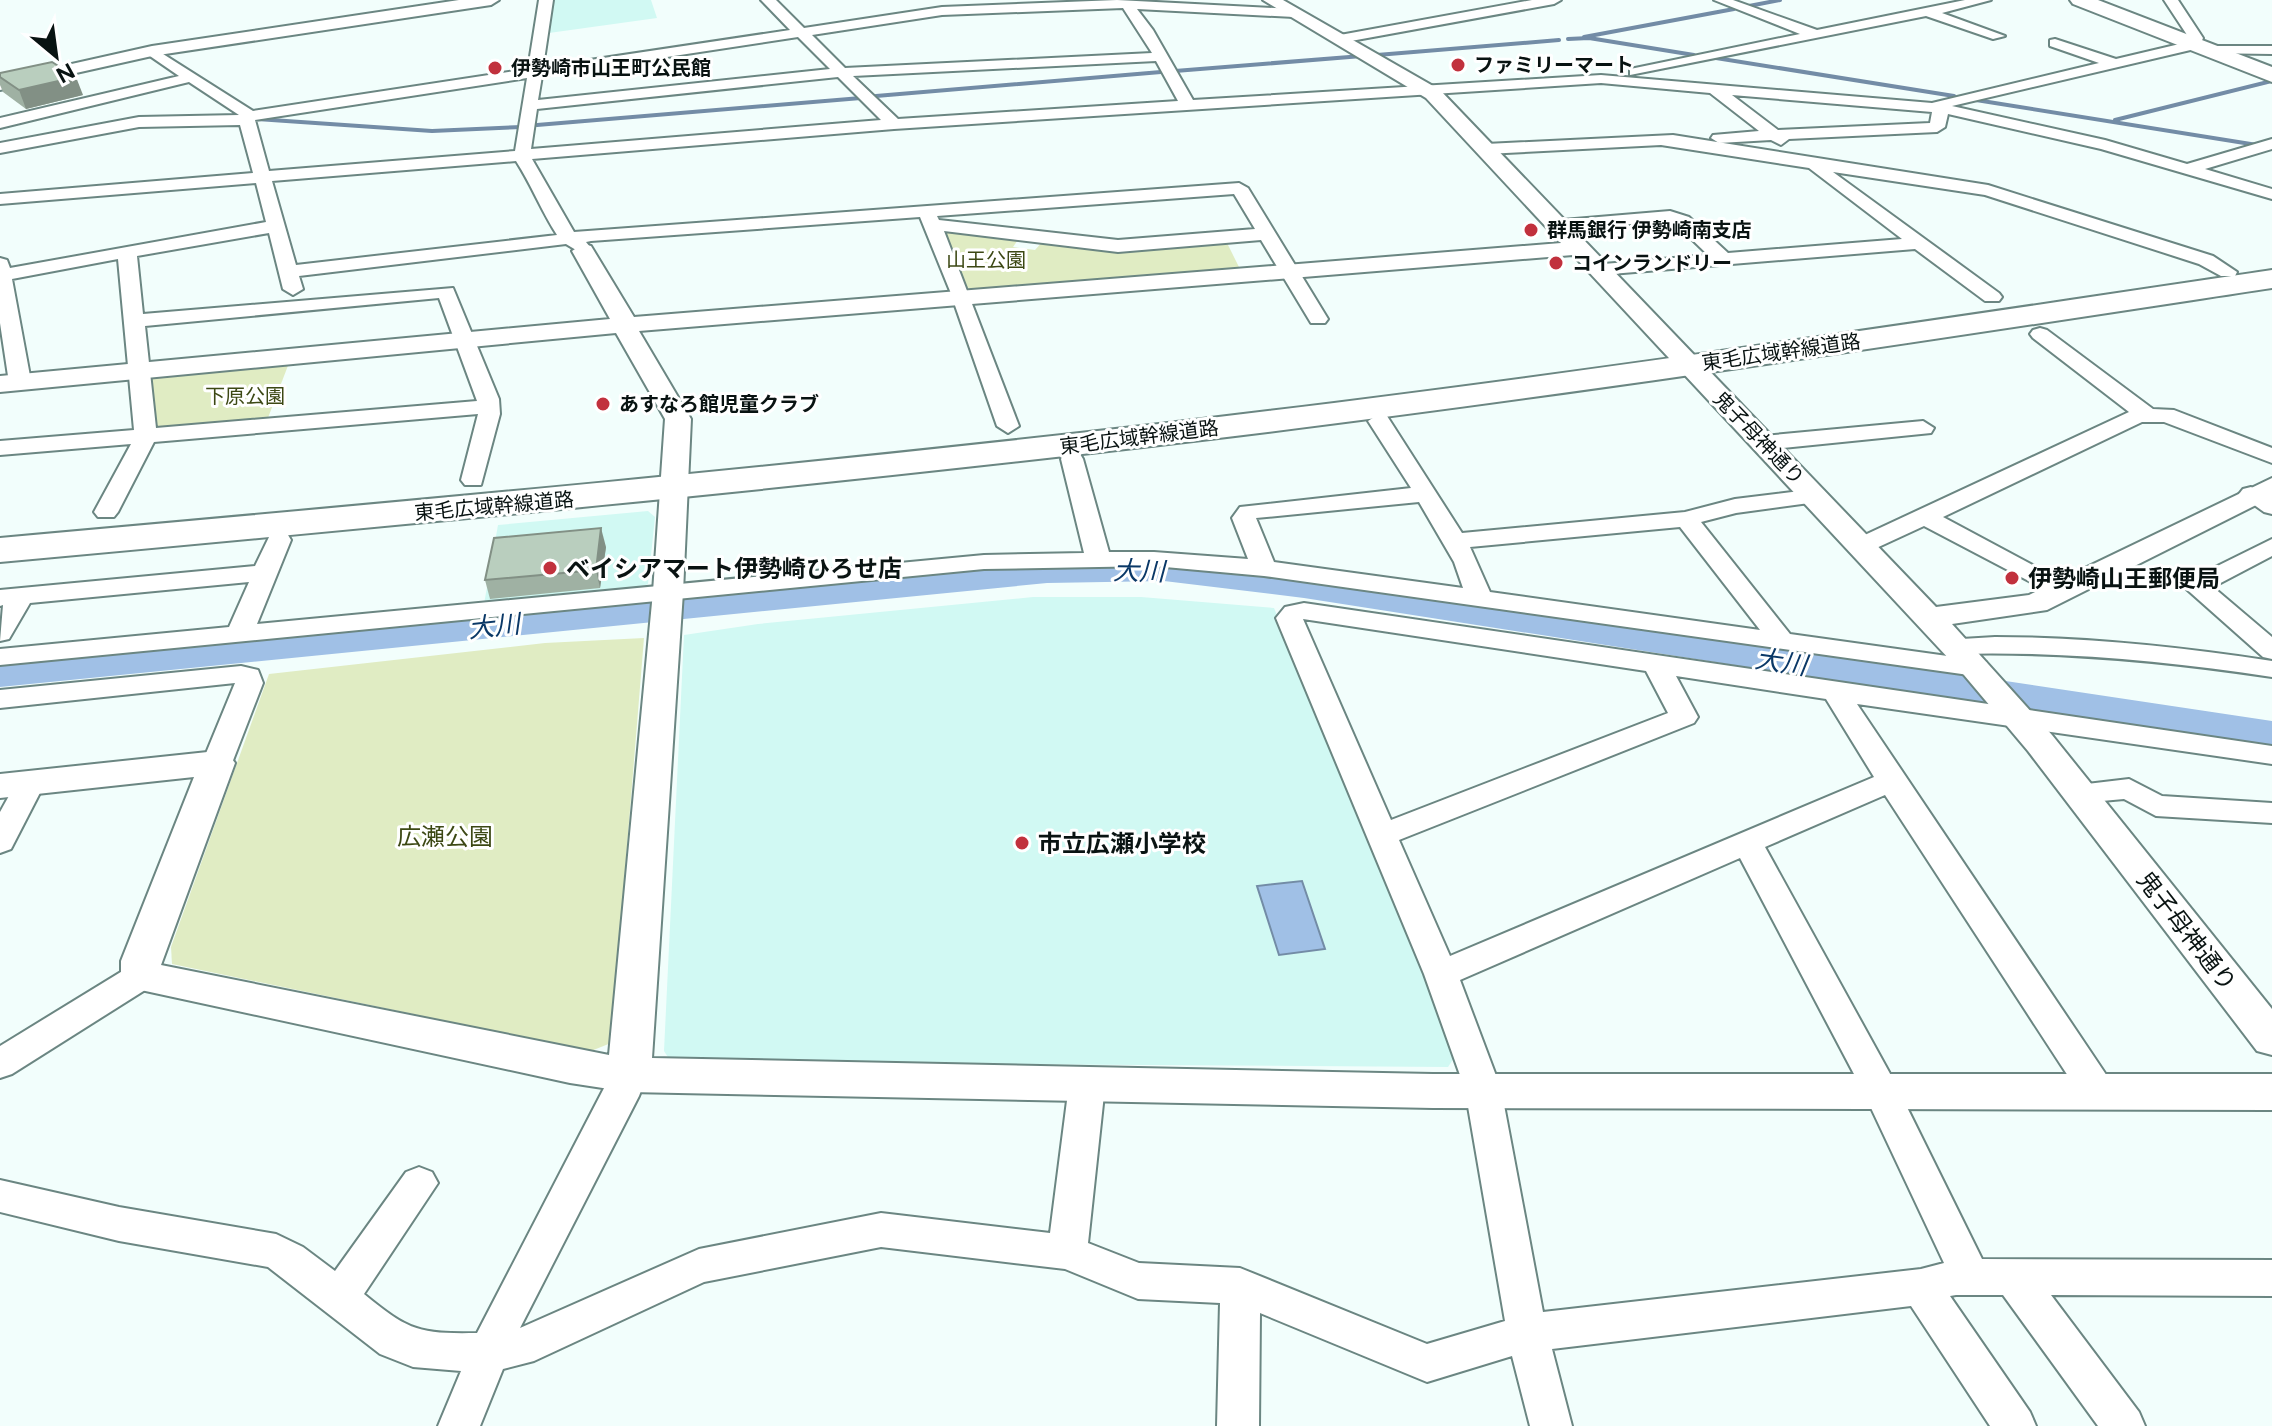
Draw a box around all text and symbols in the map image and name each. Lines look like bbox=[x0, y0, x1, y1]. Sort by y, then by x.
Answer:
north arrow bbox=[16, 16, 96, 96]
place label: ファミリーマート bbox=[1474, 53, 1634, 77]
place label: 伊勢崎市山王町公民館 bbox=[511, 56, 711, 80]
marker: ファミリーマート bbox=[1449, 56, 1467, 74]
text: N bbox=[51, 57, 79, 89]
marker: 伊勢崎市山王町公民館 bbox=[486, 59, 504, 77]
place label: 群馬銀行 伊勢崎南支店 bbox=[1547, 218, 1752, 242]
marker: 群馬銀行 伊勢崎南支店 bbox=[1522, 221, 1540, 239]
park label: 山王公園 bbox=[946, 248, 1026, 272]
place label: コインランドリー bbox=[1572, 251, 1732, 275]
marker: コインランドリー bbox=[1547, 254, 1565, 272]
street label: 東毛広域幹線道路 bbox=[1700, 329, 1862, 375]
park label: 下原公園 bbox=[205, 384, 285, 408]
street label: 鬼子母神通り bbox=[1709, 387, 1809, 489]
place label: あすなろ館児童クラブ bbox=[619, 392, 819, 416]
marker: あすなろ館児童クラブ bbox=[594, 395, 612, 413]
street label: 東毛広域幹線道路 bbox=[1058, 415, 1220, 459]
street label: 東毛広域幹線道路 bbox=[413, 487, 575, 525]
place label: ベイシアマート伊勢崎ひろせ店 bbox=[566, 554, 902, 583]
water label: 大川 bbox=[1113, 555, 1168, 588]
marker: ベイシアマート伊勢崎ひろせ店 bbox=[541, 559, 559, 577]
place label: 伊勢崎山王郵便局 bbox=[2028, 564, 2220, 593]
marker: 伊勢崎山王郵便局 bbox=[2003, 569, 2021, 587]
water label: 大川 bbox=[466, 607, 525, 645]
water label: 大川 bbox=[1753, 643, 1812, 682]
park label: 広瀬公園 bbox=[397, 822, 493, 851]
place label: 市立広瀬小学校 bbox=[1038, 829, 1206, 858]
marker: 市立広瀬小学校 bbox=[1013, 834, 1031, 852]
street label: 鬼子母神通り bbox=[2131, 865, 2243, 997]

